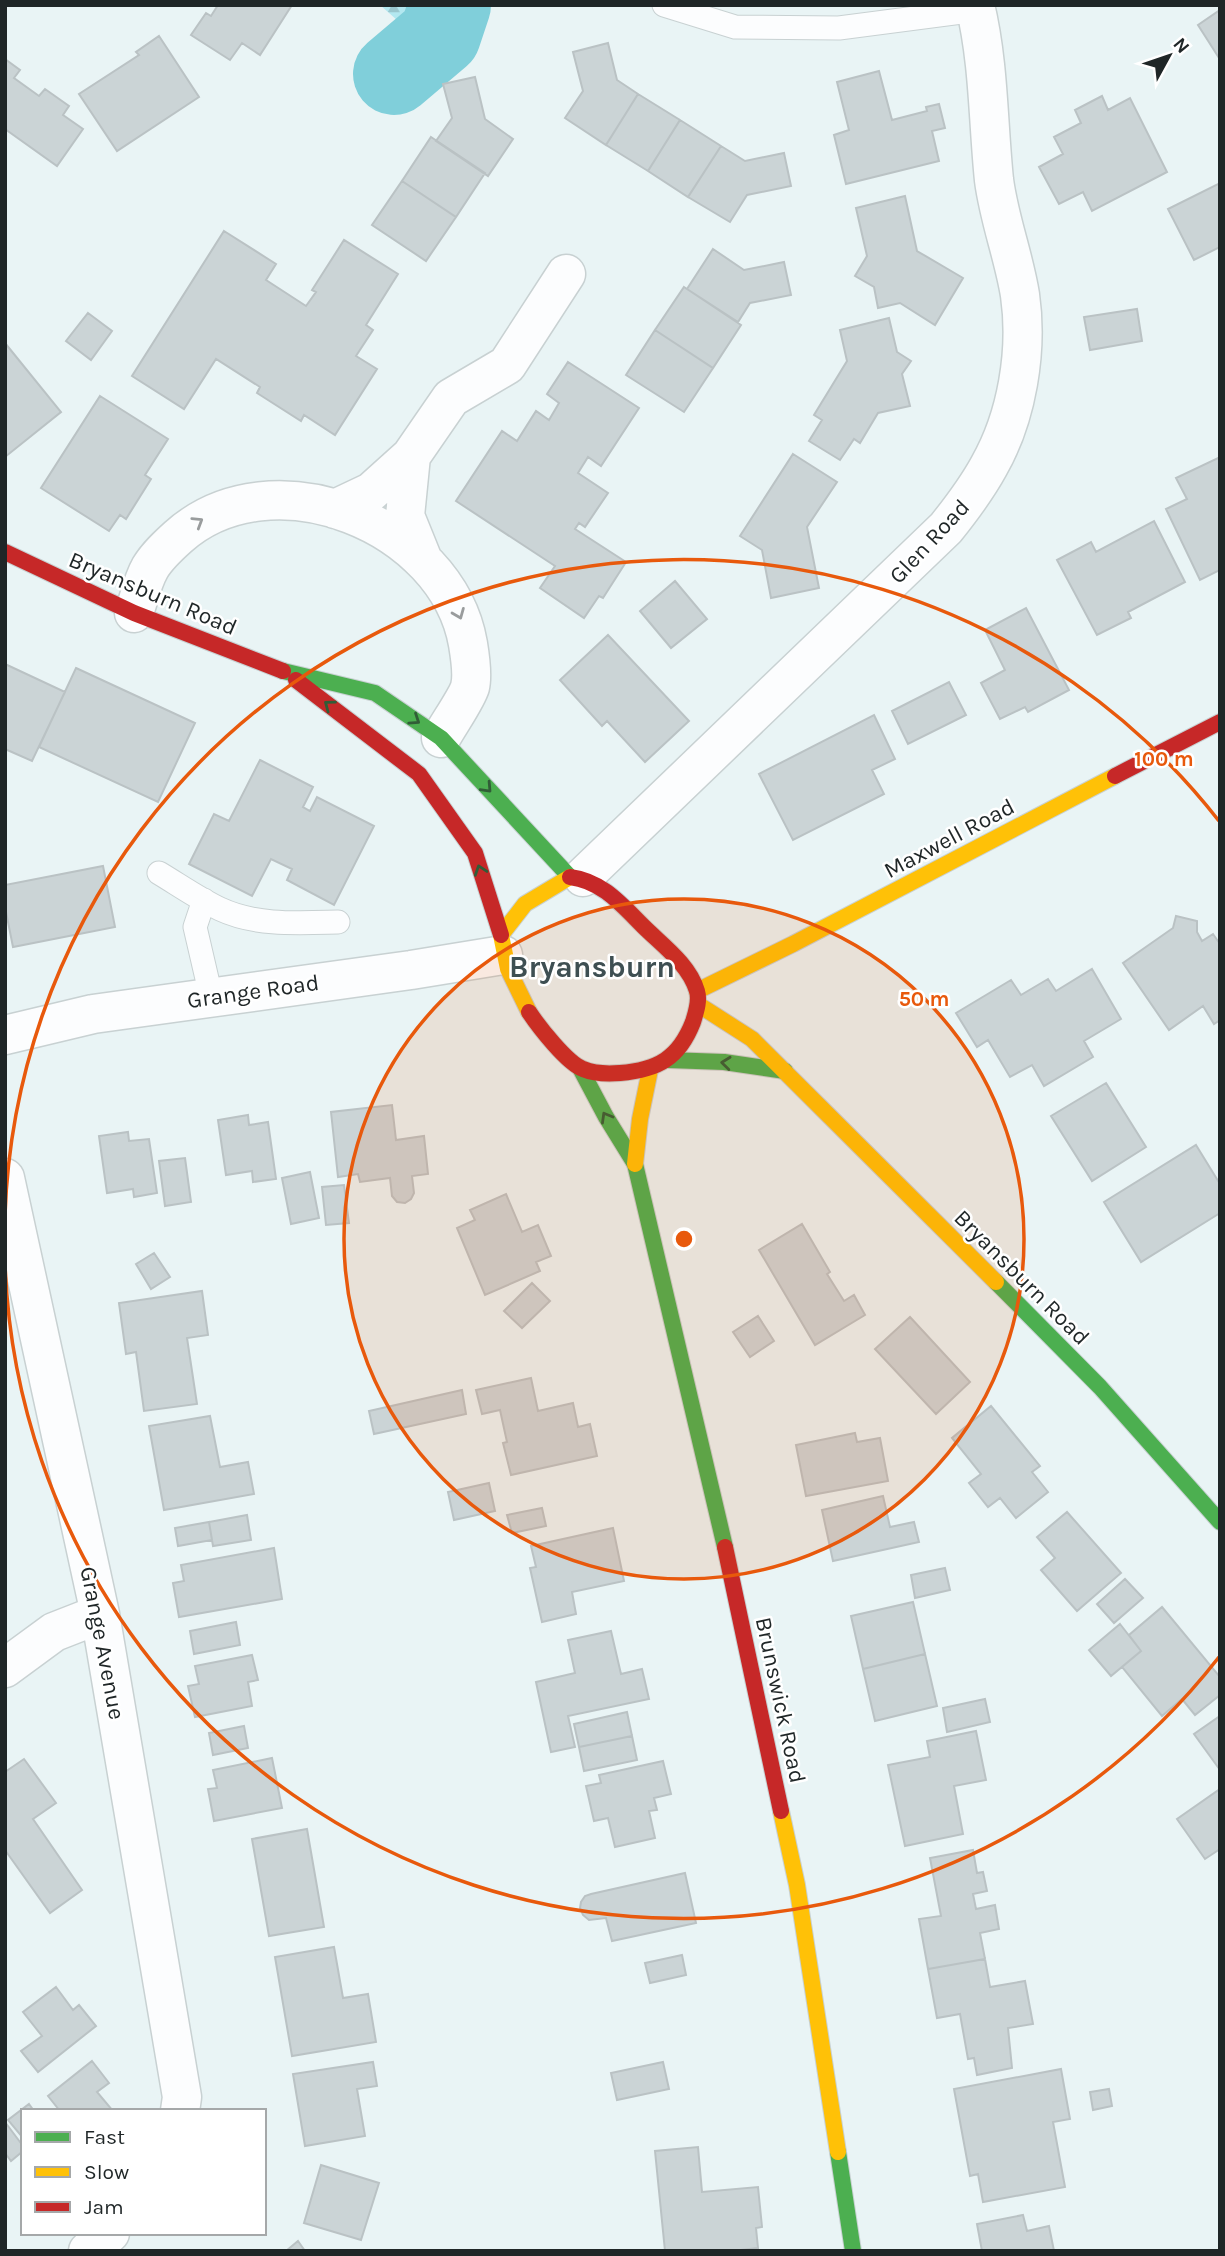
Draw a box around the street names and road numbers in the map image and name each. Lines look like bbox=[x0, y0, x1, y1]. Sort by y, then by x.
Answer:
street label: Glen Road bbox=[884, 494, 975, 589]
street label: Bryansburn Road bbox=[65, 546, 241, 641]
street label: Maxwell Road bbox=[879, 793, 1019, 884]
street label: Grange Road bbox=[185, 969, 321, 1014]
street label: Bryansburn Road bbox=[948, 1204, 1095, 1351]
street label: Grange Avenue bbox=[74, 1564, 131, 1722]
street label: Brunswick Road bbox=[750, 1615, 811, 1786]

